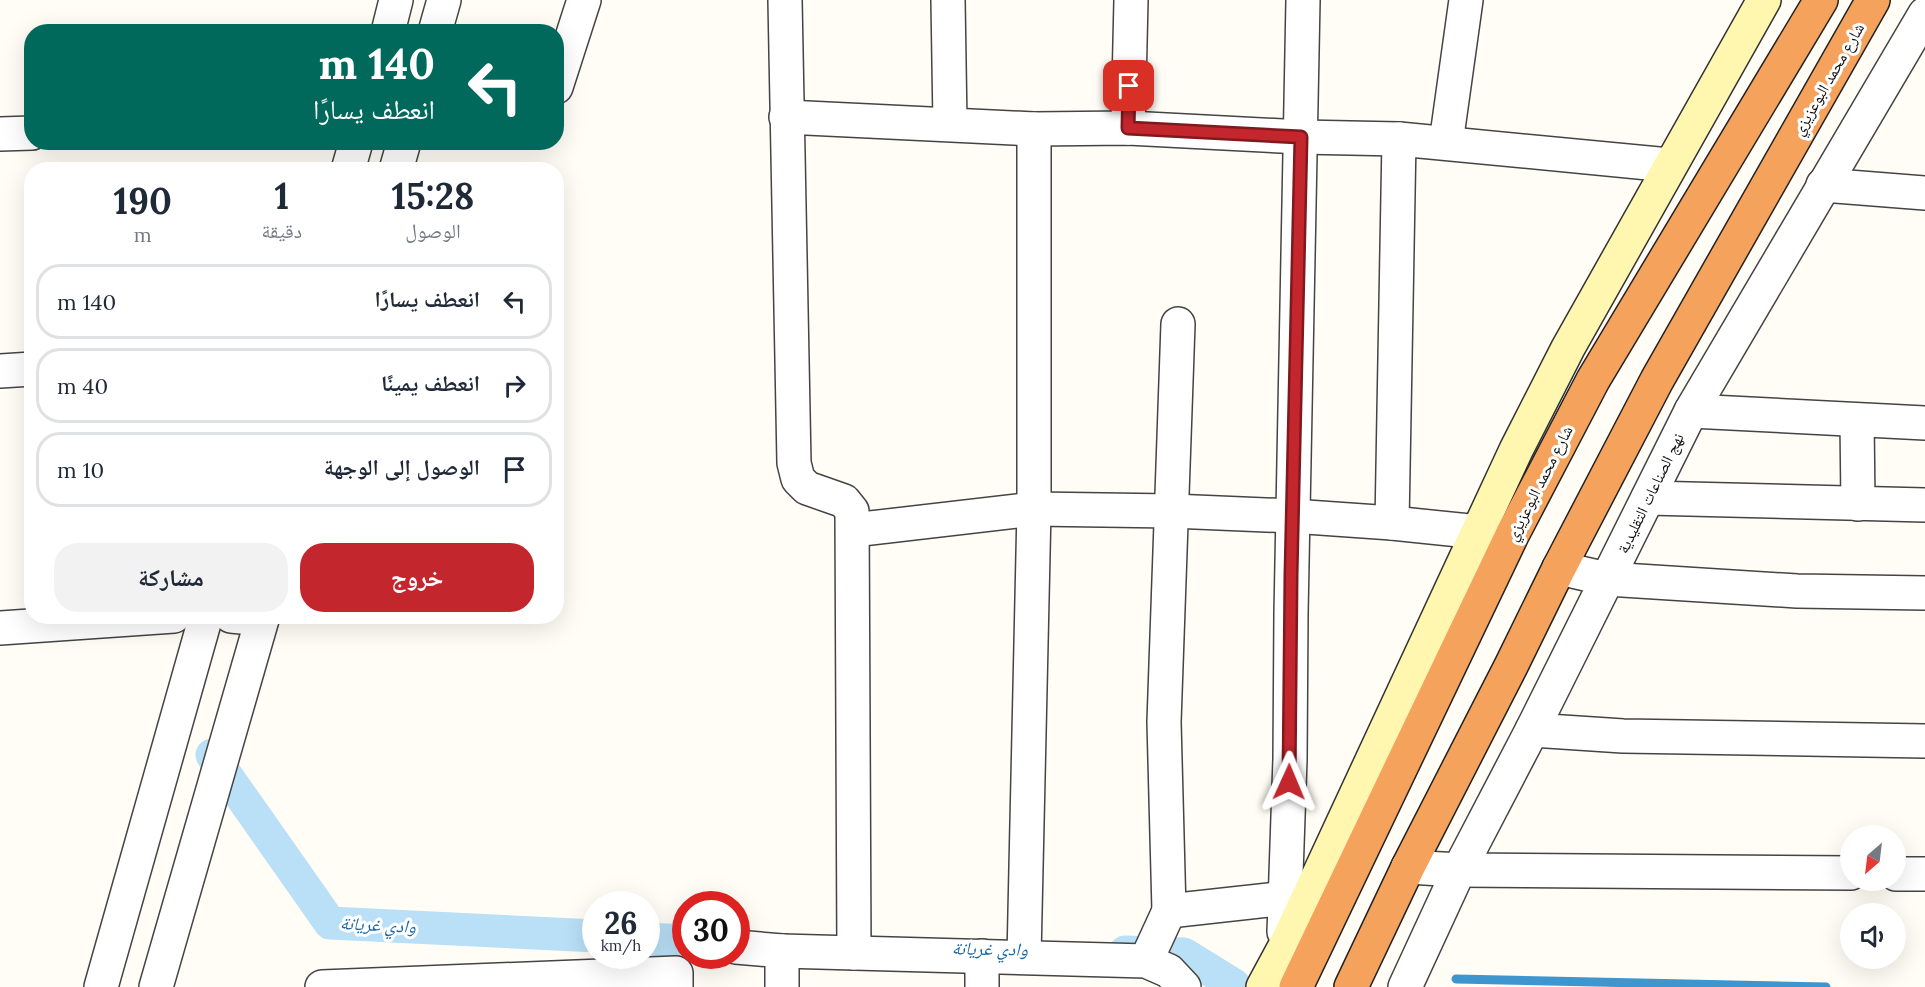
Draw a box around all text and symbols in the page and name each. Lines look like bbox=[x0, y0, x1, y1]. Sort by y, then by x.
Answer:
street label: شارع محمد البوعزيزي bbox=[1788, 19, 1871, 140]
text: 140 m bbox=[319, 37, 435, 91]
icon: left bbox=[456, 48, 534, 126]
pin bbox=[1103, 60, 1154, 111]
icon: arrive bbox=[1112, 69, 1145, 102]
text: انعطف يسارًا bbox=[313, 92, 435, 126]
text: 1 bbox=[274, 173, 289, 219]
text: 15:28 bbox=[392, 173, 474, 219]
text: 190 bbox=[114, 178, 172, 224]
text: دقيقة bbox=[261, 218, 302, 243]
text: الوصول bbox=[405, 218, 461, 243]
text: m bbox=[134, 222, 152, 247]
text: انعطف يسارًا bbox=[374, 285, 480, 313]
icon: left bbox=[498, 285, 531, 318]
text: 140 m bbox=[57, 288, 116, 316]
text: انعطف يمينًا bbox=[381, 369, 480, 397]
icon: right bbox=[498, 369, 531, 402]
text: 40 m bbox=[57, 372, 108, 400]
street label: شارع محمد البوعزيزي bbox=[1501, 422, 1579, 545]
street label: نهج الصناعات التقليدية bbox=[1612, 429, 1689, 557]
text: الوصول إلى الوجهة bbox=[324, 453, 480, 481]
icon: arrive bbox=[498, 453, 531, 486]
text: 10 m bbox=[57, 456, 104, 484]
button: مشاركة bbox=[54, 543, 288, 612]
button: خروج bbox=[300, 543, 534, 612]
position arrow bbox=[1257, 750, 1321, 814]
north arrow bbox=[1840, 825, 1906, 891]
map controls bbox=[1840, 825, 1906, 969]
speed limit sign: 30 bbox=[672, 891, 750, 969]
button: sound bbox=[1840, 903, 1906, 969]
text: 26 bbox=[604, 904, 638, 942]
water label: وادي غريانة bbox=[339, 911, 417, 942]
text: km/h bbox=[601, 936, 641, 955]
water label: وادي غريانة bbox=[952, 936, 1029, 964]

